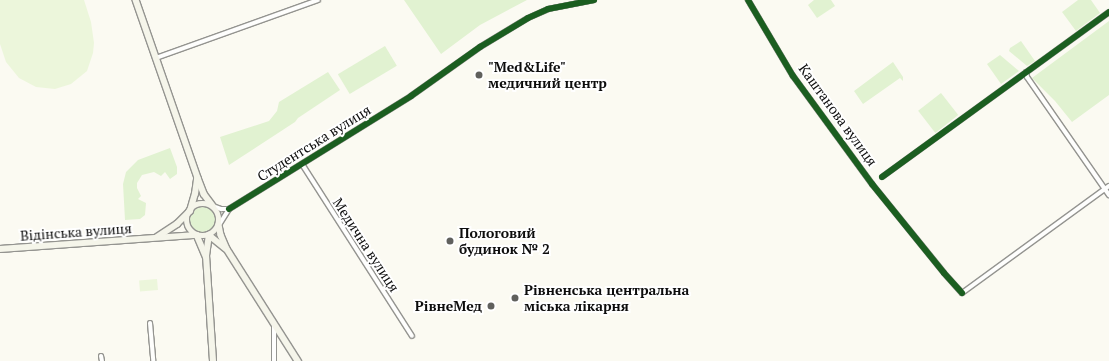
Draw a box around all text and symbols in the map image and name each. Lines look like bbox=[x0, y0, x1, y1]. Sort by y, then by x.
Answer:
place label: "Med&Life" медичний центр bbox=[488, 59, 607, 92]
street label: Каштанова вулиця bbox=[795, 61, 881, 169]
marker: "Med&Life" медичний центр bbox=[473, 69, 485, 81]
street label: Студентська вулиця bbox=[254, 101, 374, 185]
street label: Медична вулиця bbox=[329, 195, 403, 295]
street label: Відінська вулиця bbox=[20, 220, 132, 244]
place label: Пологовий будинок № 2 bbox=[459, 225, 550, 258]
marker: Пологовий будинок № 2 bbox=[444, 235, 456, 247]
place label: Рівненська центральна міська лікарня bbox=[524, 282, 689, 314]
marker: Рівненська центральна міська лікарня bbox=[509, 292, 521, 304]
place label: РівнеМед bbox=[415, 298, 482, 314]
marker: РівнеМед bbox=[485, 300, 497, 312]

